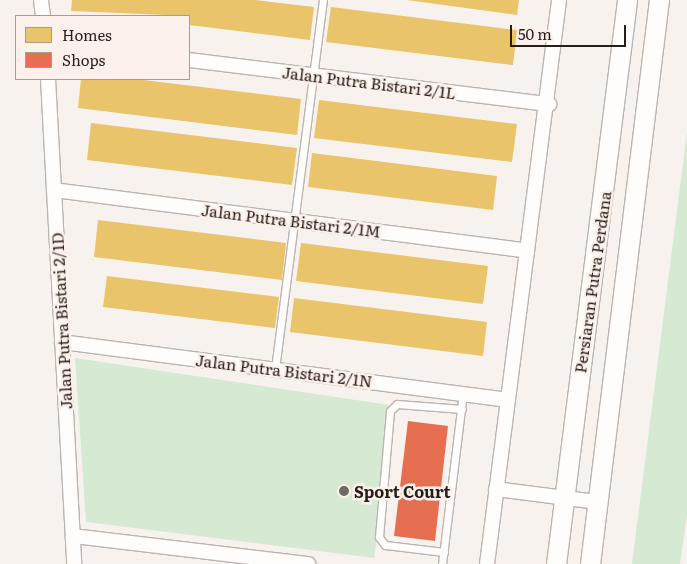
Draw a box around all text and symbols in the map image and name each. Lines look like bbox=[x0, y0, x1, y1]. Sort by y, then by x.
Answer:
legend bbox=[15, 15, 190, 80]
scale bar bbox=[512, 15, 628, 47]
text: 50 m bbox=[518, 22, 552, 45]
text: Homes bbox=[62, 23, 112, 46]
text: Shops bbox=[62, 48, 105, 71]
street label: Jalan Putra Bistari 2/1L bbox=[281, 62, 457, 102]
street label: Persiaran Putra Perdana bbox=[570, 190, 614, 374]
street label: Jalan Putra Bistari 2/1M bbox=[200, 199, 382, 241]
street label: Jalan Putra Bistari 2/1D bbox=[47, 232, 75, 410]
street label: Jalan Putra Bistari 2/1N bbox=[194, 350, 374, 390]
place label: Sport Court bbox=[354, 481, 451, 501]
marker: Sport Court bbox=[338, 485, 350, 497]

